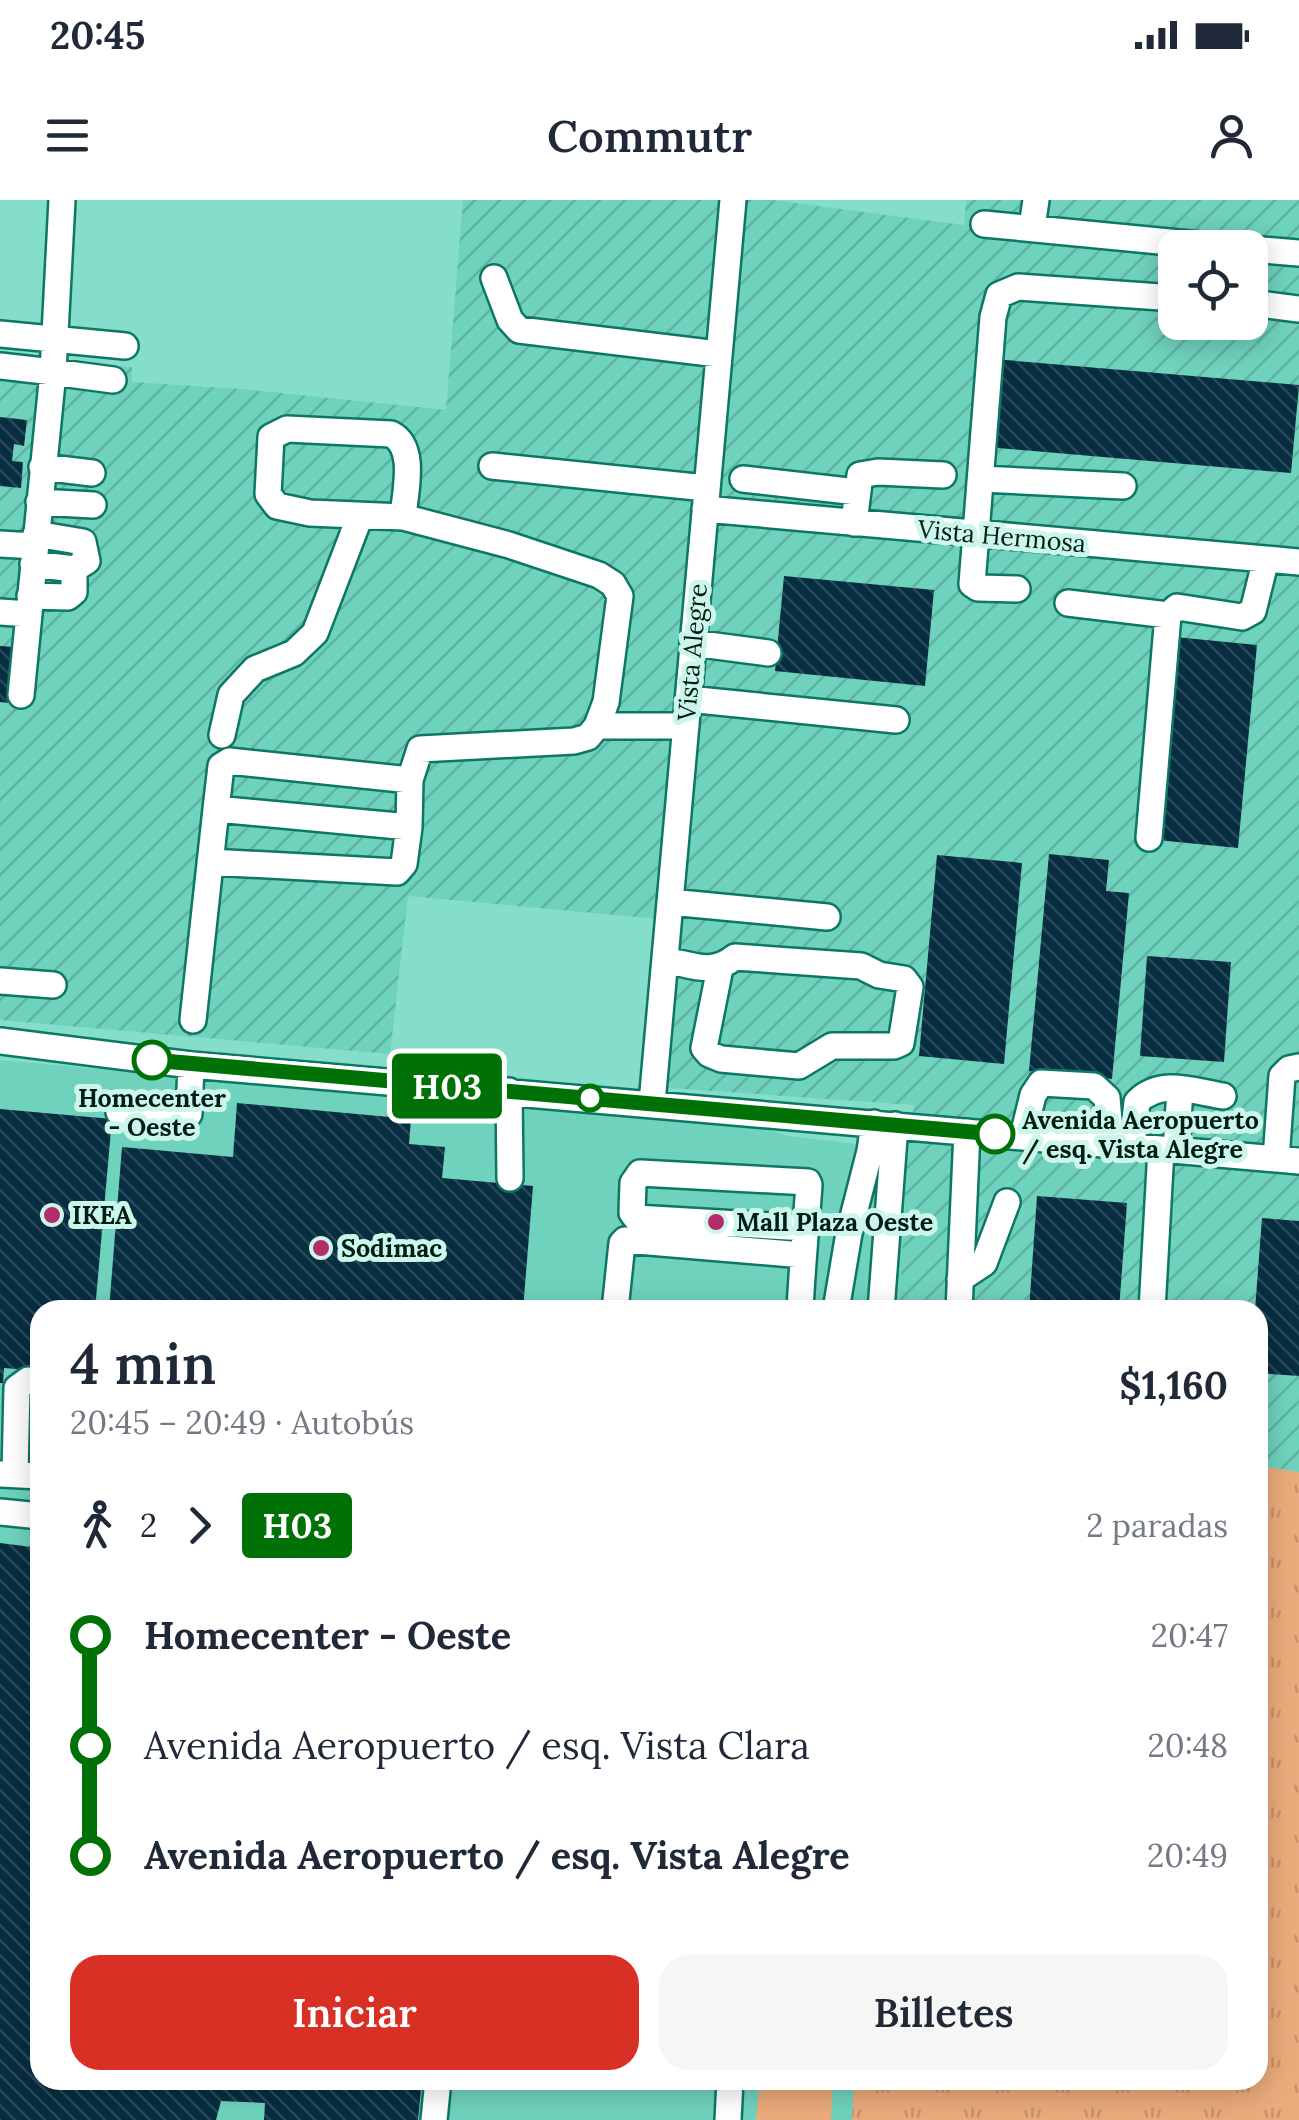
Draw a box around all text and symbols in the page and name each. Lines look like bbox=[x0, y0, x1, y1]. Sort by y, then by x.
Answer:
text: 20:45 bbox=[50, 11, 145, 59]
text: Commutr bbox=[547, 107, 752, 164]
icon: menu bbox=[40, 108, 95, 163]
icon: person bbox=[1204, 108, 1259, 163]
map controls bbox=[1158, 230, 1268, 340]
button: locate bbox=[1158, 230, 1268, 340]
street label: Vista Hermosa bbox=[916, 513, 1087, 559]
street label: Vista Alegre bbox=[670, 582, 714, 723]
marker: Homecenter - Oeste bbox=[133, 1041, 171, 1079]
line badge: H03 bbox=[390, 1054, 504, 1118]
text: H03 bbox=[412, 1064, 482, 1109]
place label: Homecenter - Oeste bbox=[78, 1082, 226, 1143]
unlabelled marker bbox=[577, 1085, 603, 1111]
place label: Avenida Aeropuerto / esq. Vista Alegre bbox=[1022, 1104, 1259, 1165]
marker: Avenida Aeropuerto / esq. Vista Alegre bbox=[976, 1115, 1014, 1153]
place label: IKEA bbox=[72, 1199, 132, 1231]
marker: IKEA bbox=[41, 1204, 63, 1226]
place label: Mall Plaza Oeste bbox=[736, 1206, 933, 1238]
marker: Mall Plaza Oeste bbox=[705, 1211, 727, 1233]
place label: Sodimac bbox=[341, 1232, 442, 1264]
marker: Sodimac bbox=[310, 1237, 332, 1259]
text: 4 min bbox=[70, 1329, 216, 1399]
text: $1,160 bbox=[1119, 1361, 1228, 1409]
text: 20:45 – 20:49 · Autobús bbox=[70, 1402, 414, 1443]
icon: walk bbox=[70, 1498, 125, 1553]
icon: forward bbox=[172, 1498, 227, 1553]
text: H03 bbox=[262, 1503, 332, 1548]
text: 2 bbox=[140, 1505, 157, 1546]
text: 2 paradas bbox=[1086, 1505, 1228, 1546]
text: Homecenter - Oeste bbox=[144, 1611, 511, 1659]
text: 20:47 bbox=[1151, 1615, 1228, 1656]
text: Avenida Aeropuerto / esq. Vista Clara bbox=[144, 1721, 810, 1769]
text: 20:48 bbox=[1148, 1725, 1228, 1766]
text: Avenida Aeropuerto / esq. Vista Alegre bbox=[144, 1831, 850, 1879]
text: 20:49 bbox=[1147, 1835, 1228, 1876]
button: Iniciar bbox=[70, 1955, 639, 2070]
button: Billetes bbox=[659, 1955, 1228, 2070]

